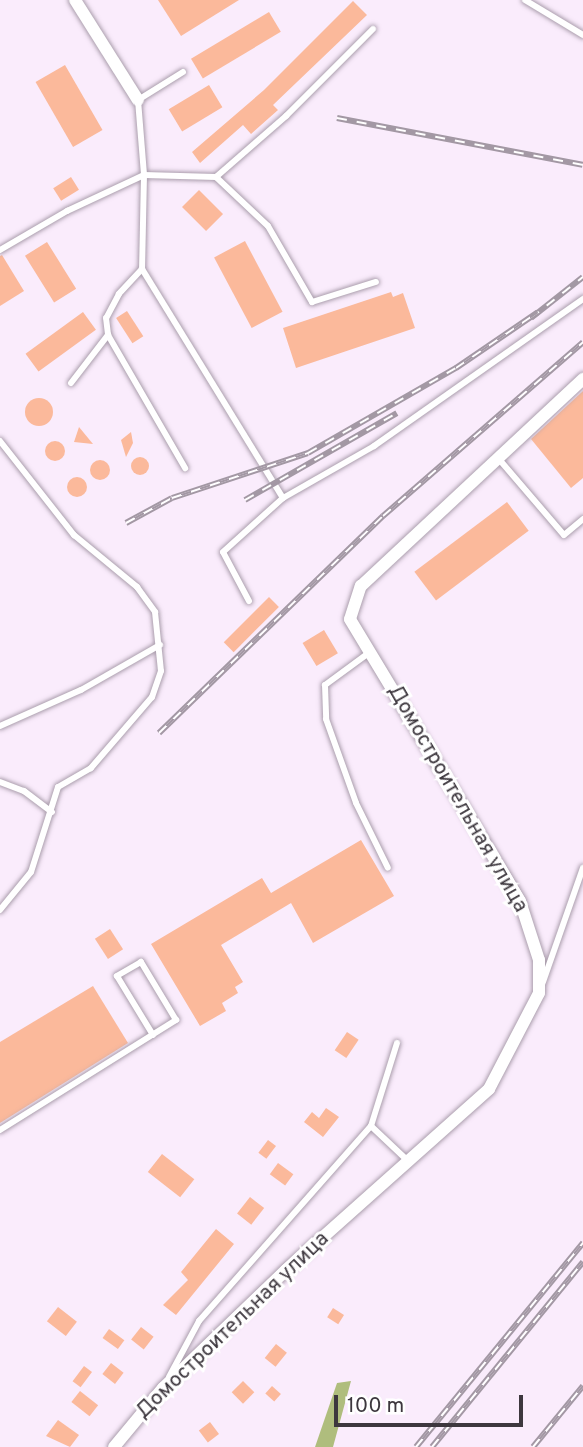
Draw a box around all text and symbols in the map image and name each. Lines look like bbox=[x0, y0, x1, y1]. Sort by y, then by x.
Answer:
street label: Домостроительная улица bbox=[381, 681, 533, 917]
street label: Домостроительная улица bbox=[131, 1227, 335, 1425]
scale bar bbox=[338, 1380, 527, 1424]
text: 100 m bbox=[347, 1393, 404, 1420]

